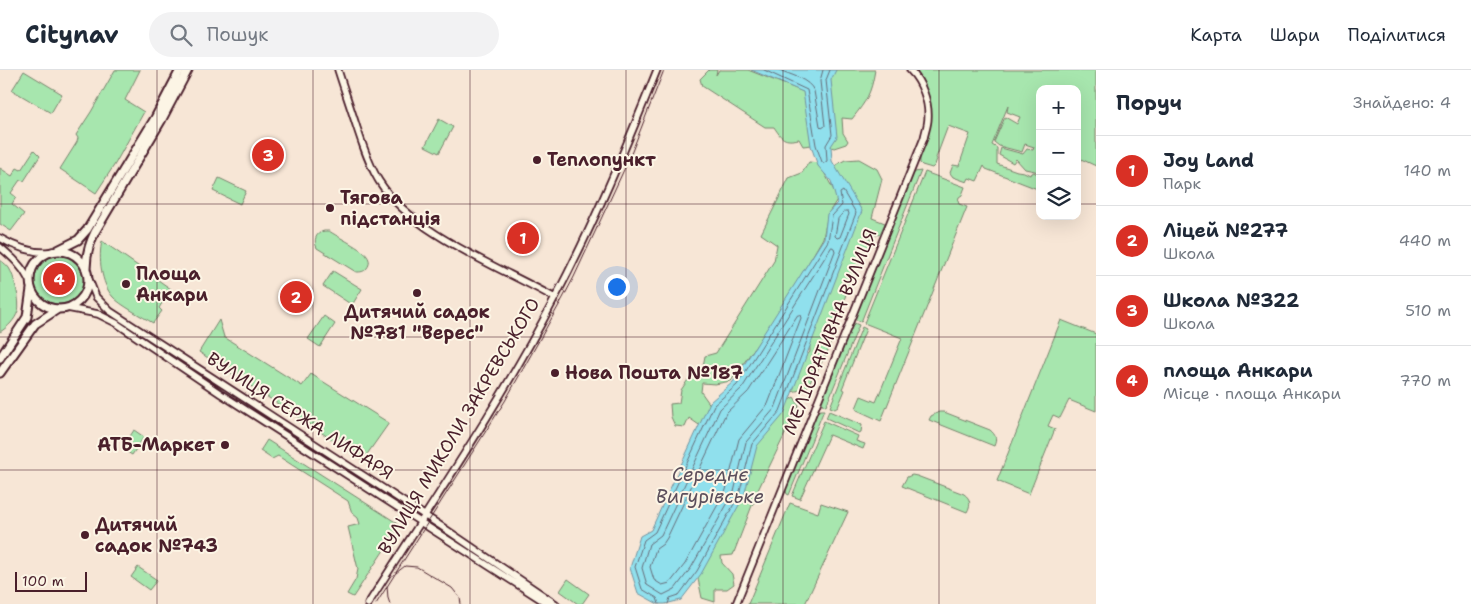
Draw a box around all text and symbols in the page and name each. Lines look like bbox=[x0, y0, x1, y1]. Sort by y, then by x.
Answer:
search box bbox=[149, 12, 499, 57]
text: Citynav bbox=[25, 19, 119, 51]
icon: search bbox=[167, 21, 195, 49]
text: Пошук bbox=[207, 22, 268, 47]
text: Карта bbox=[1190, 23, 1242, 47]
text: Шари bbox=[1270, 23, 1320, 47]
text: Поділитися bbox=[1348, 23, 1446, 47]
map controls bbox=[1036, 85, 1081, 220]
button: + bbox=[1036, 85, 1081, 130]
text: Поруч bbox=[1116, 89, 1182, 117]
text: Знайдено: 4 bbox=[1353, 92, 1451, 113]
button: − bbox=[1036, 130, 1081, 175]
pin: 3 bbox=[252, 136, 284, 174]
place label: Теплопункт bbox=[547, 148, 656, 172]
text: Joy Land bbox=[1163, 148, 1254, 173]
marker: Теплопункт bbox=[531, 154, 543, 166]
text: 1 bbox=[1128, 160, 1136, 181]
text: 140 m bbox=[1404, 160, 1451, 181]
text: Парк bbox=[1163, 173, 1201, 194]
button: layers bbox=[1036, 175, 1081, 220]
place label: Тягова пiдстанцiя bbox=[340, 186, 441, 231]
marker: Тягова пiдстанцiя bbox=[324, 202, 336, 214]
text: Ліцей №277 bbox=[1163, 218, 1288, 243]
pin: 1 bbox=[507, 219, 539, 257]
street label: МЕЛІОРАТИВНА ВУЛИЦЯ bbox=[778, 225, 882, 439]
text: 2 bbox=[1126, 230, 1138, 251]
text: 440 m bbox=[1399, 230, 1451, 251]
text: Школа bbox=[1163, 243, 1215, 264]
pin: 4 bbox=[43, 260, 75, 298]
place label: Площа Анкари bbox=[136, 262, 209, 307]
your location bbox=[604, 274, 630, 300]
marker: Площа Анкари bbox=[120, 278, 132, 290]
pin: 2 bbox=[280, 278, 312, 316]
marker: Дитячий садок №781 "Верес" bbox=[411, 287, 423, 299]
text: Школа №322 bbox=[1163, 288, 1299, 313]
street label: ВУЛИЦЯ МИКОЛИ ЗАКРЕВСЬКОГО bbox=[373, 293, 545, 559]
place label: Дитячий садок №781 "Верес" bbox=[344, 300, 490, 345]
text: 3 bbox=[1126, 300, 1138, 321]
text: 510 m bbox=[1405, 300, 1451, 321]
text: Школа bbox=[1163, 313, 1215, 334]
street label: ВУЛИЦЯ СЕРЖА ЛИФАРЯ bbox=[202, 347, 398, 485]
text: площа Анкари bbox=[1163, 358, 1313, 383]
place label: Нова Пошта №187 bbox=[565, 361, 743, 385]
marker: Нова Пошта №187 bbox=[549, 367, 561, 379]
text: 4 bbox=[1126, 370, 1138, 391]
text: 770 m bbox=[1399, 370, 1451, 391]
text: Місце · площа Анкари bbox=[1163, 383, 1341, 404]
place label: АТБ-Маркет bbox=[97, 433, 215, 457]
marker: АТБ-Маркет bbox=[219, 439, 231, 451]
water label: Середнє Вигурівське bbox=[656, 462, 764, 509]
place label: Дитячий садок №743 bbox=[95, 513, 218, 558]
marker: Дитячий садок №743 bbox=[79, 529, 91, 541]
scale bar bbox=[15, 569, 88, 592]
text: 100 m bbox=[22, 572, 64, 590]

